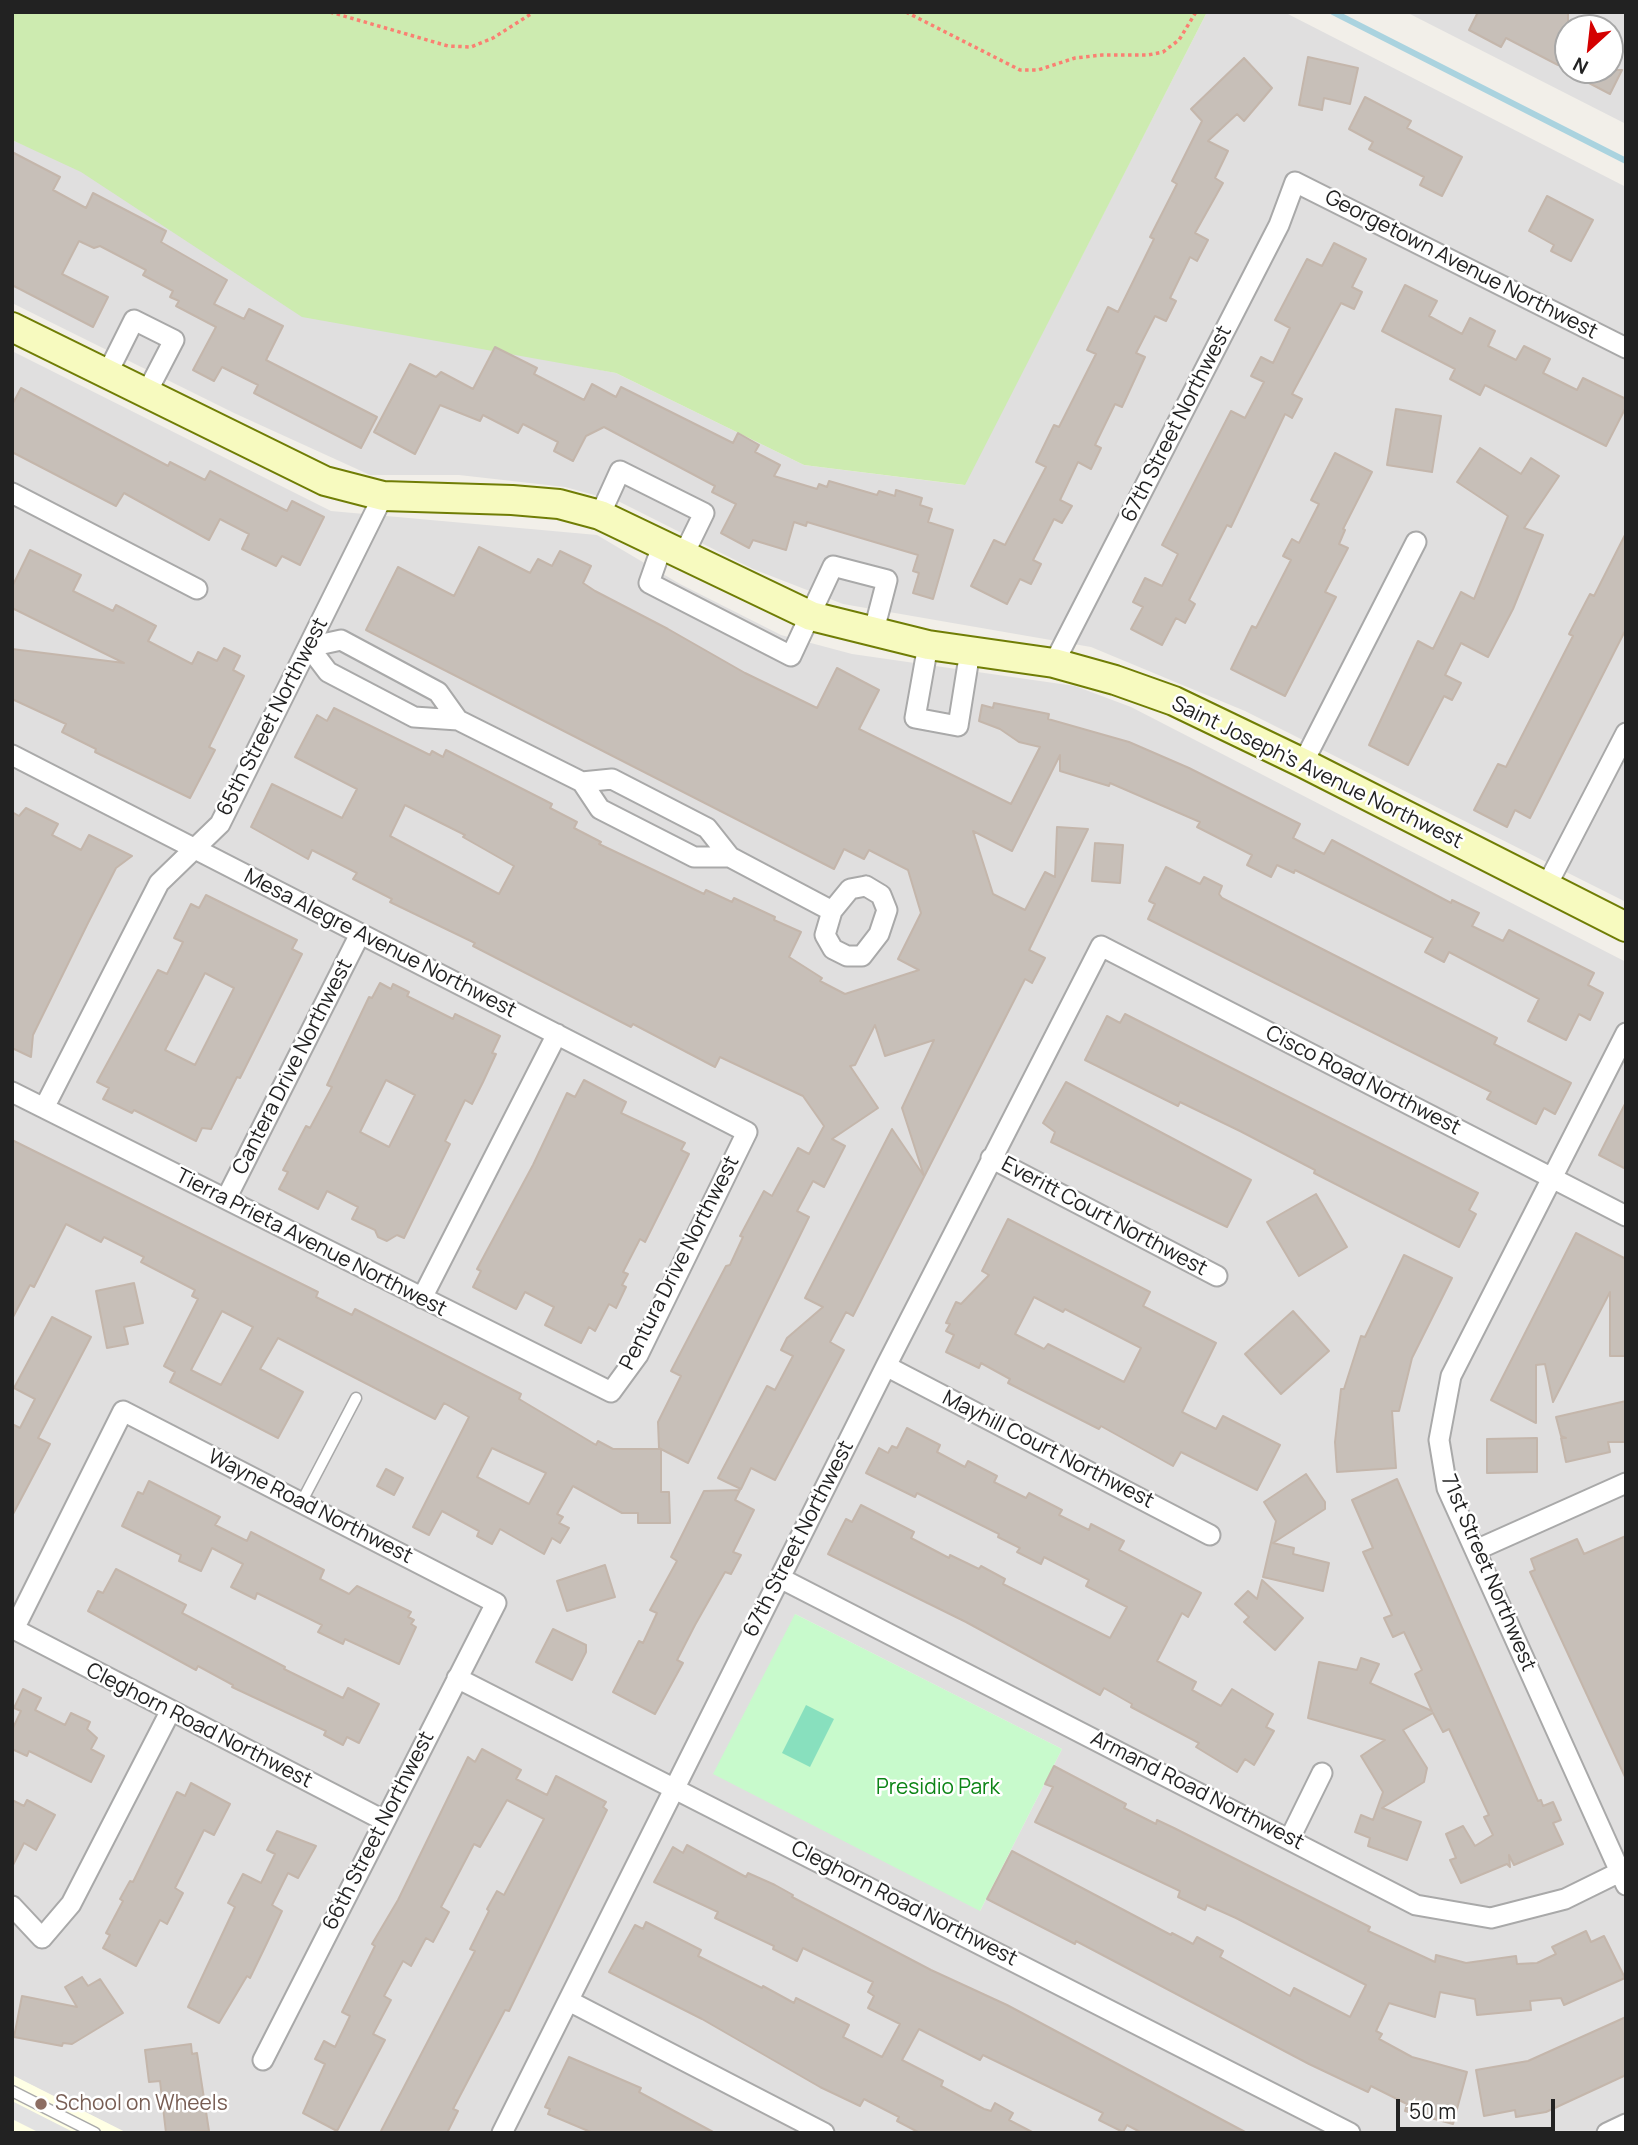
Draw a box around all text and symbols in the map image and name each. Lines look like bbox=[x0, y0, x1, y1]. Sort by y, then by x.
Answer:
north arrow bbox=[1554, 14, 1624, 84]
text: N bbox=[1568, 51, 1592, 81]
street label: Georgetown Avenue Northwest bbox=[1320, 185, 1602, 345]
street label: 67th Street Northwest bbox=[1116, 322, 1238, 526]
street label: 65th Street Northwest bbox=[212, 614, 334, 820]
street label: Saint Joseph's Avenue Northwest bbox=[1167, 691, 1467, 855]
street label: Mesa Alegre Avenue Northwest bbox=[240, 864, 520, 1024]
street label: Cantera Drive Northwest bbox=[228, 955, 358, 1179]
street label: Cisco Road Northwest bbox=[1261, 1021, 1465, 1141]
street label: Pentura Drive Northwest bbox=[615, 1152, 745, 1374]
street label: Everitt Court Northwest bbox=[997, 1152, 1211, 1282]
street label: Tierra Prieta Avenue Northwest bbox=[171, 1164, 451, 1322]
street label: Mayhill Court Northwest bbox=[938, 1386, 1158, 1514]
street label: 67th Street Northwest bbox=[738, 1437, 860, 1641]
street label: Wayne Road Northwest bbox=[203, 1444, 417, 1570]
street label: 71st Street Northwest bbox=[1435, 1471, 1541, 1675]
street label: Cleghorn Road Northwest bbox=[82, 1658, 316, 1794]
street label: Armand Road Northwest bbox=[1086, 1726, 1308, 1856]
street label: 66th Street Northwest bbox=[318, 1727, 440, 1935]
park label: Presidio Park bbox=[876, 1775, 1000, 1801]
street label: Cleghorn Road Northwest bbox=[787, 1836, 1021, 1972]
scale bar bbox=[1400, 2086, 1559, 2130]
place label: School on Wheels bbox=[55, 2091, 228, 2117]
marker: School on Wheels bbox=[33, 2096, 49, 2112]
text: 50 m bbox=[1409, 2097, 1456, 2125]

